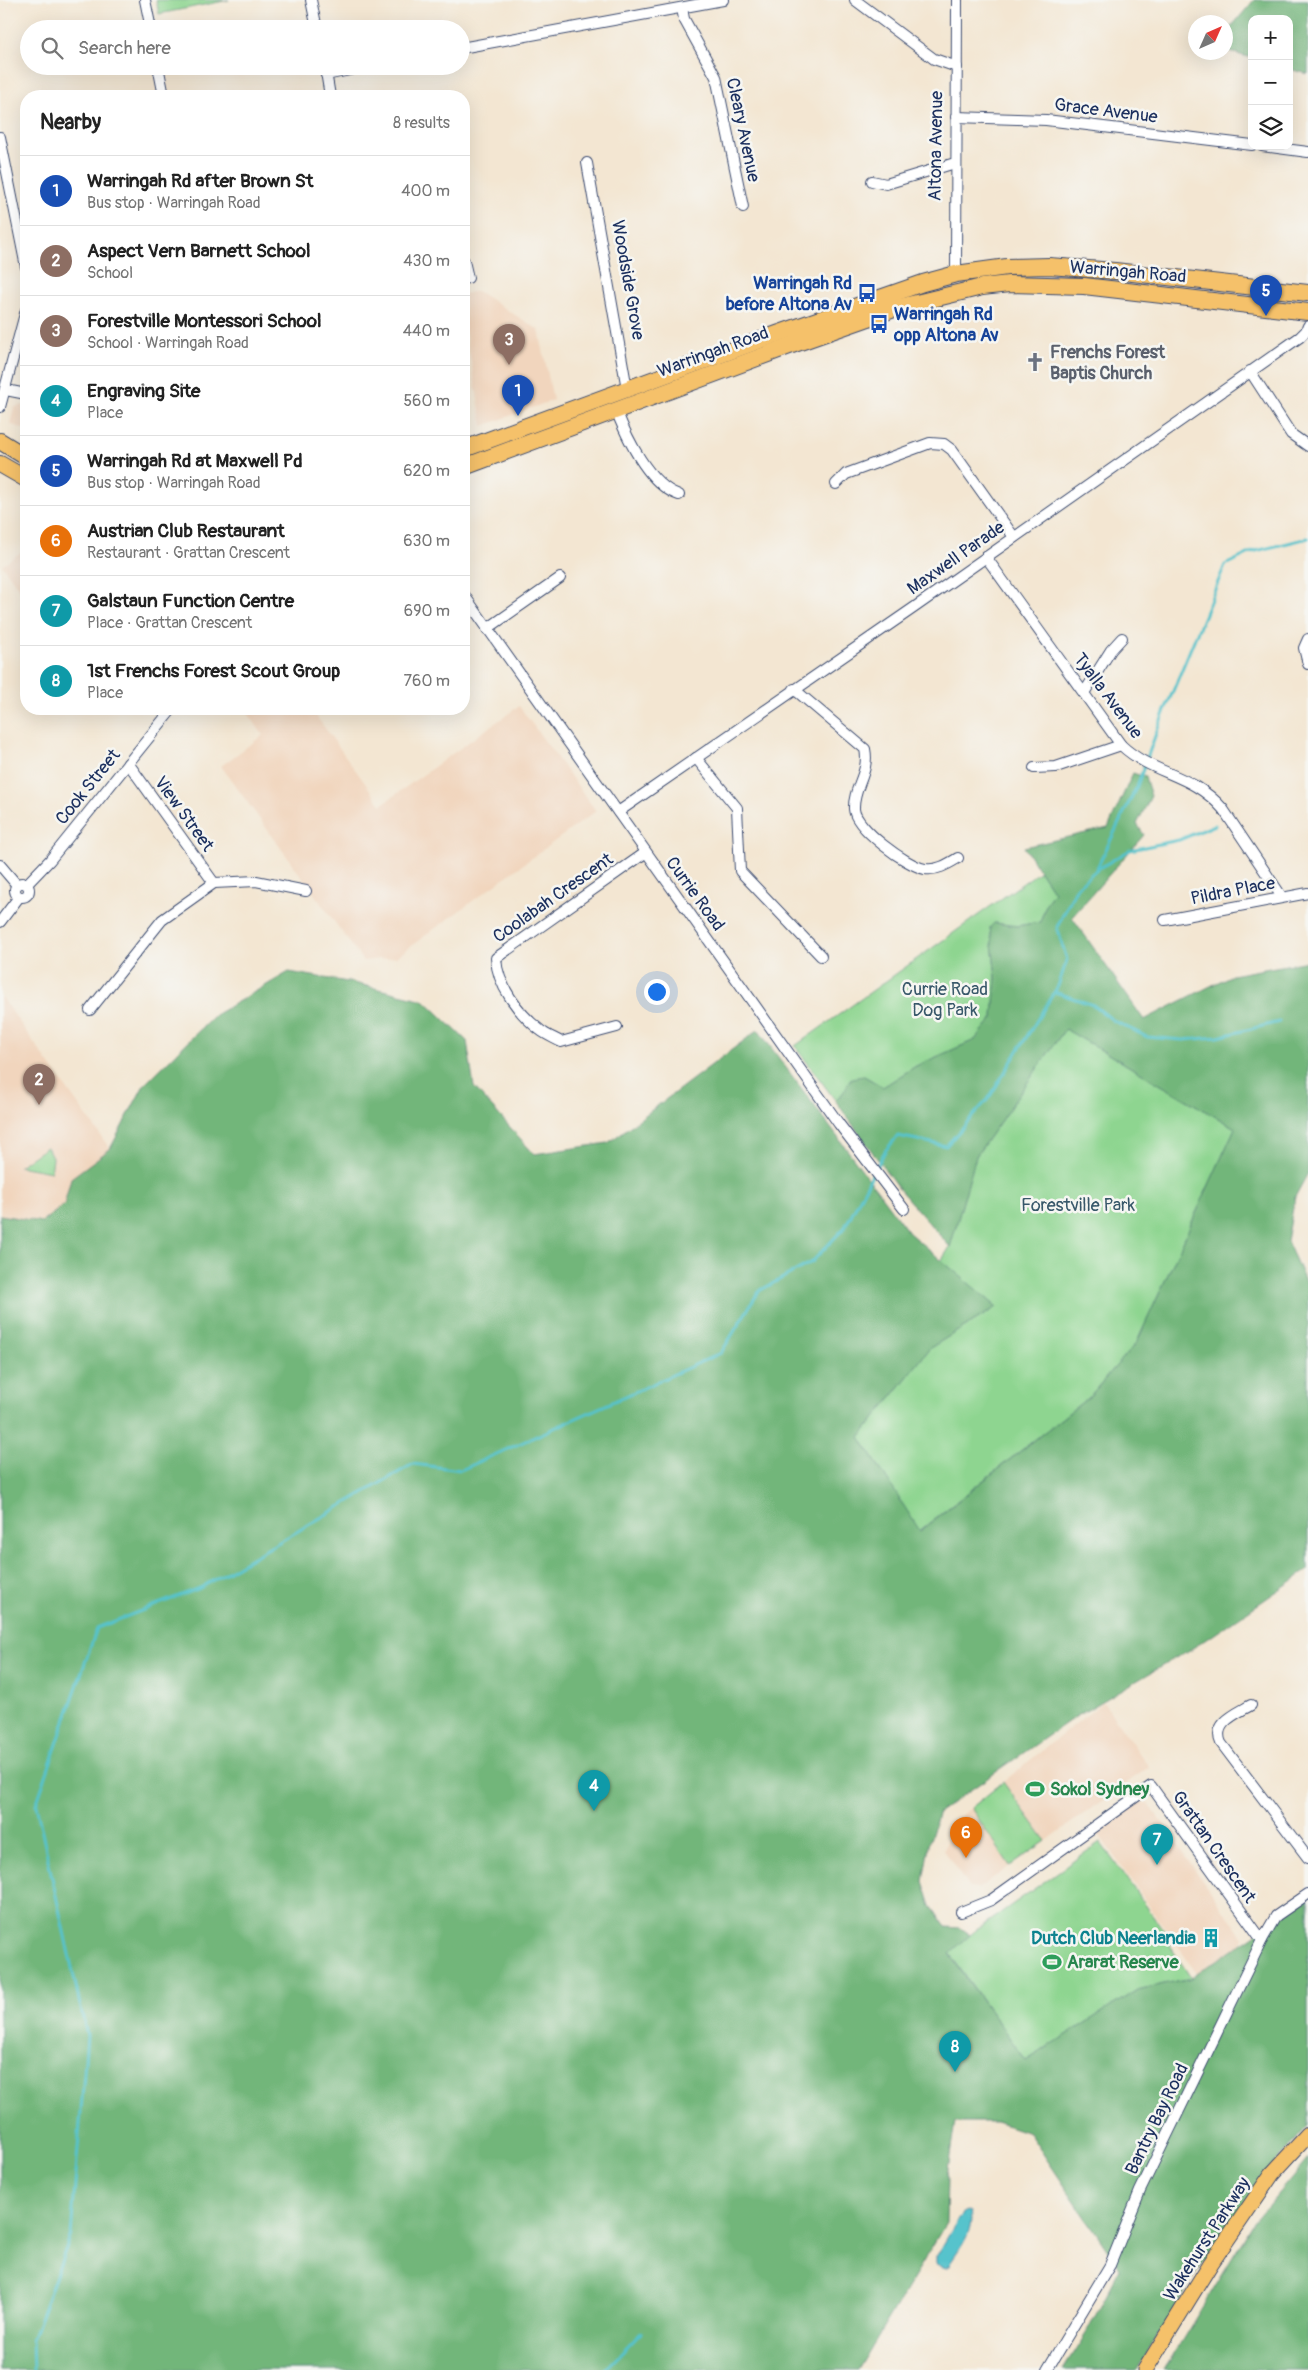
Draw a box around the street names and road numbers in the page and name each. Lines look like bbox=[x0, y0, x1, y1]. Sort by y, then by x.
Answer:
street label: Cleary Avenue bbox=[721, 76, 765, 184]
street label: Altona Avenue bbox=[924, 90, 948, 201]
street label: Grace Avenue bbox=[1053, 93, 1159, 129]
street label: Woodside Grove bbox=[606, 218, 650, 342]
street label: Warringah Road bbox=[1069, 255, 1187, 289]
street label: Warringah Road bbox=[654, 321, 772, 383]
street label: Maxwell Parade bbox=[903, 516, 1009, 600]
street label: Tyalla Avenue bbox=[1068, 648, 1148, 744]
street label: Cook Street bbox=[51, 744, 126, 829]
street label: View Street bbox=[149, 772, 220, 857]
street label: Coolabah Crescent bbox=[488, 848, 618, 948]
street label: Currie Road bbox=[660, 852, 730, 936]
street label: Pildra Place bbox=[1189, 872, 1277, 910]
street label: Grattan Crescent bbox=[1167, 1786, 1262, 1908]
street label: Bantry Bay Road bbox=[1120, 2060, 1194, 2178]
street label: Wakehurst Parkway bbox=[1158, 2173, 1256, 2305]

